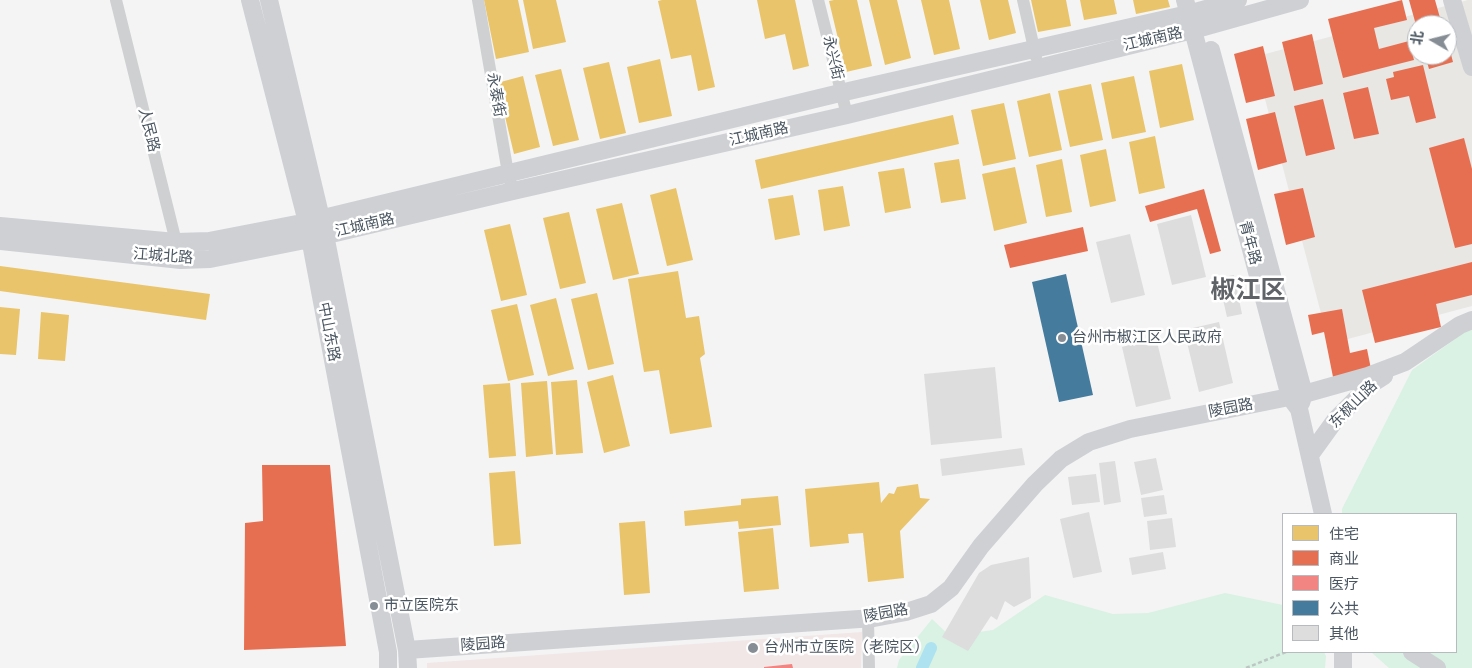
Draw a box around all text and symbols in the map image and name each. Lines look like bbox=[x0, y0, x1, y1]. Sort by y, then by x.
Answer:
north arrow bbox=[1407, 15, 1457, 65]
street label: 江城南路 bbox=[1122, 24, 1184, 56]
text: 北 bbox=[1407, 30, 1428, 46]
street label: 永兴街 bbox=[818, 34, 846, 82]
street label: 永泰街 bbox=[482, 71, 508, 119]
street label: 人民路 bbox=[134, 106, 162, 154]
street label: 江城南路 bbox=[728, 119, 790, 151]
street label: 江城南路 bbox=[334, 210, 396, 242]
street label: 青年路 bbox=[1234, 219, 1264, 267]
street label: 江城北路 bbox=[132, 246, 194, 268]
district label: 椒江区 bbox=[1211, 277, 1285, 307]
street label: 中山东路 bbox=[313, 301, 343, 363]
place label: 台州市椒江区人民政府 bbox=[1072, 329, 1222, 347]
marker: 台州市椒江区人民政府 bbox=[1056, 332, 1068, 344]
street label: 东枫山路 bbox=[1326, 377, 1382, 433]
street label: 陵园路 bbox=[1207, 396, 1255, 422]
legend bbox=[1282, 513, 1457, 653]
text: 住宅 bbox=[1329, 524, 1359, 544]
text: 商业 bbox=[1329, 549, 1359, 569]
text: 医疗 bbox=[1329, 574, 1359, 594]
place label: 市立医院东 bbox=[384, 597, 459, 615]
text: 公共 bbox=[1329, 599, 1359, 619]
marker: 市立医院东 bbox=[368, 600, 380, 612]
street label: 陵园路 bbox=[862, 601, 910, 627]
text: 其他 bbox=[1329, 624, 1359, 644]
street label: 陵园路 bbox=[460, 634, 506, 656]
place label: 台州市立医院（老院区） bbox=[764, 639, 929, 657]
marker: 台州市立医院（老院区） bbox=[746, 641, 760, 655]

